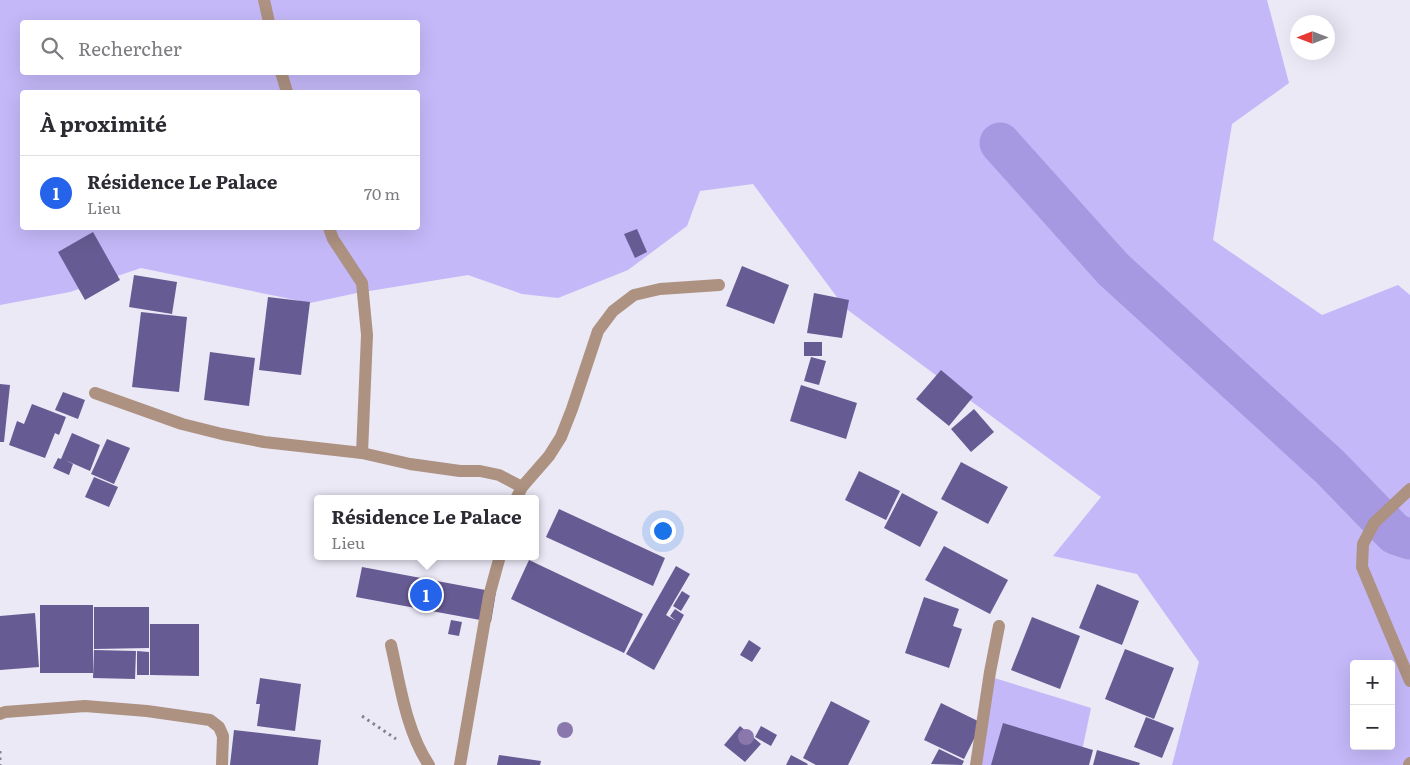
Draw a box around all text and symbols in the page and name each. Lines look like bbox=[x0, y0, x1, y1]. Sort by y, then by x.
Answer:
north arrow bbox=[1290, 15, 1335, 60]
search box bbox=[20, 20, 420, 75]
icon: search bbox=[38, 34, 66, 62]
text: Rechercher bbox=[78, 34, 182, 62]
text: À proximité bbox=[40, 107, 167, 138]
text: Résidence Le Palace bbox=[87, 167, 278, 195]
text: 1 bbox=[53, 181, 59, 205]
text: 70 m bbox=[364, 181, 400, 205]
text: Lieu bbox=[87, 195, 121, 219]
popup bbox=[314, 495, 539, 560]
text: Résidence Le Palace bbox=[331, 502, 522, 530]
your location bbox=[650, 518, 676, 544]
text: Lieu bbox=[331, 530, 365, 554]
pin: 1 bbox=[410, 576, 442, 614]
map controls bbox=[1350, 660, 1395, 750]
button: + bbox=[1350, 660, 1395, 705]
button: − bbox=[1350, 705, 1395, 750]

